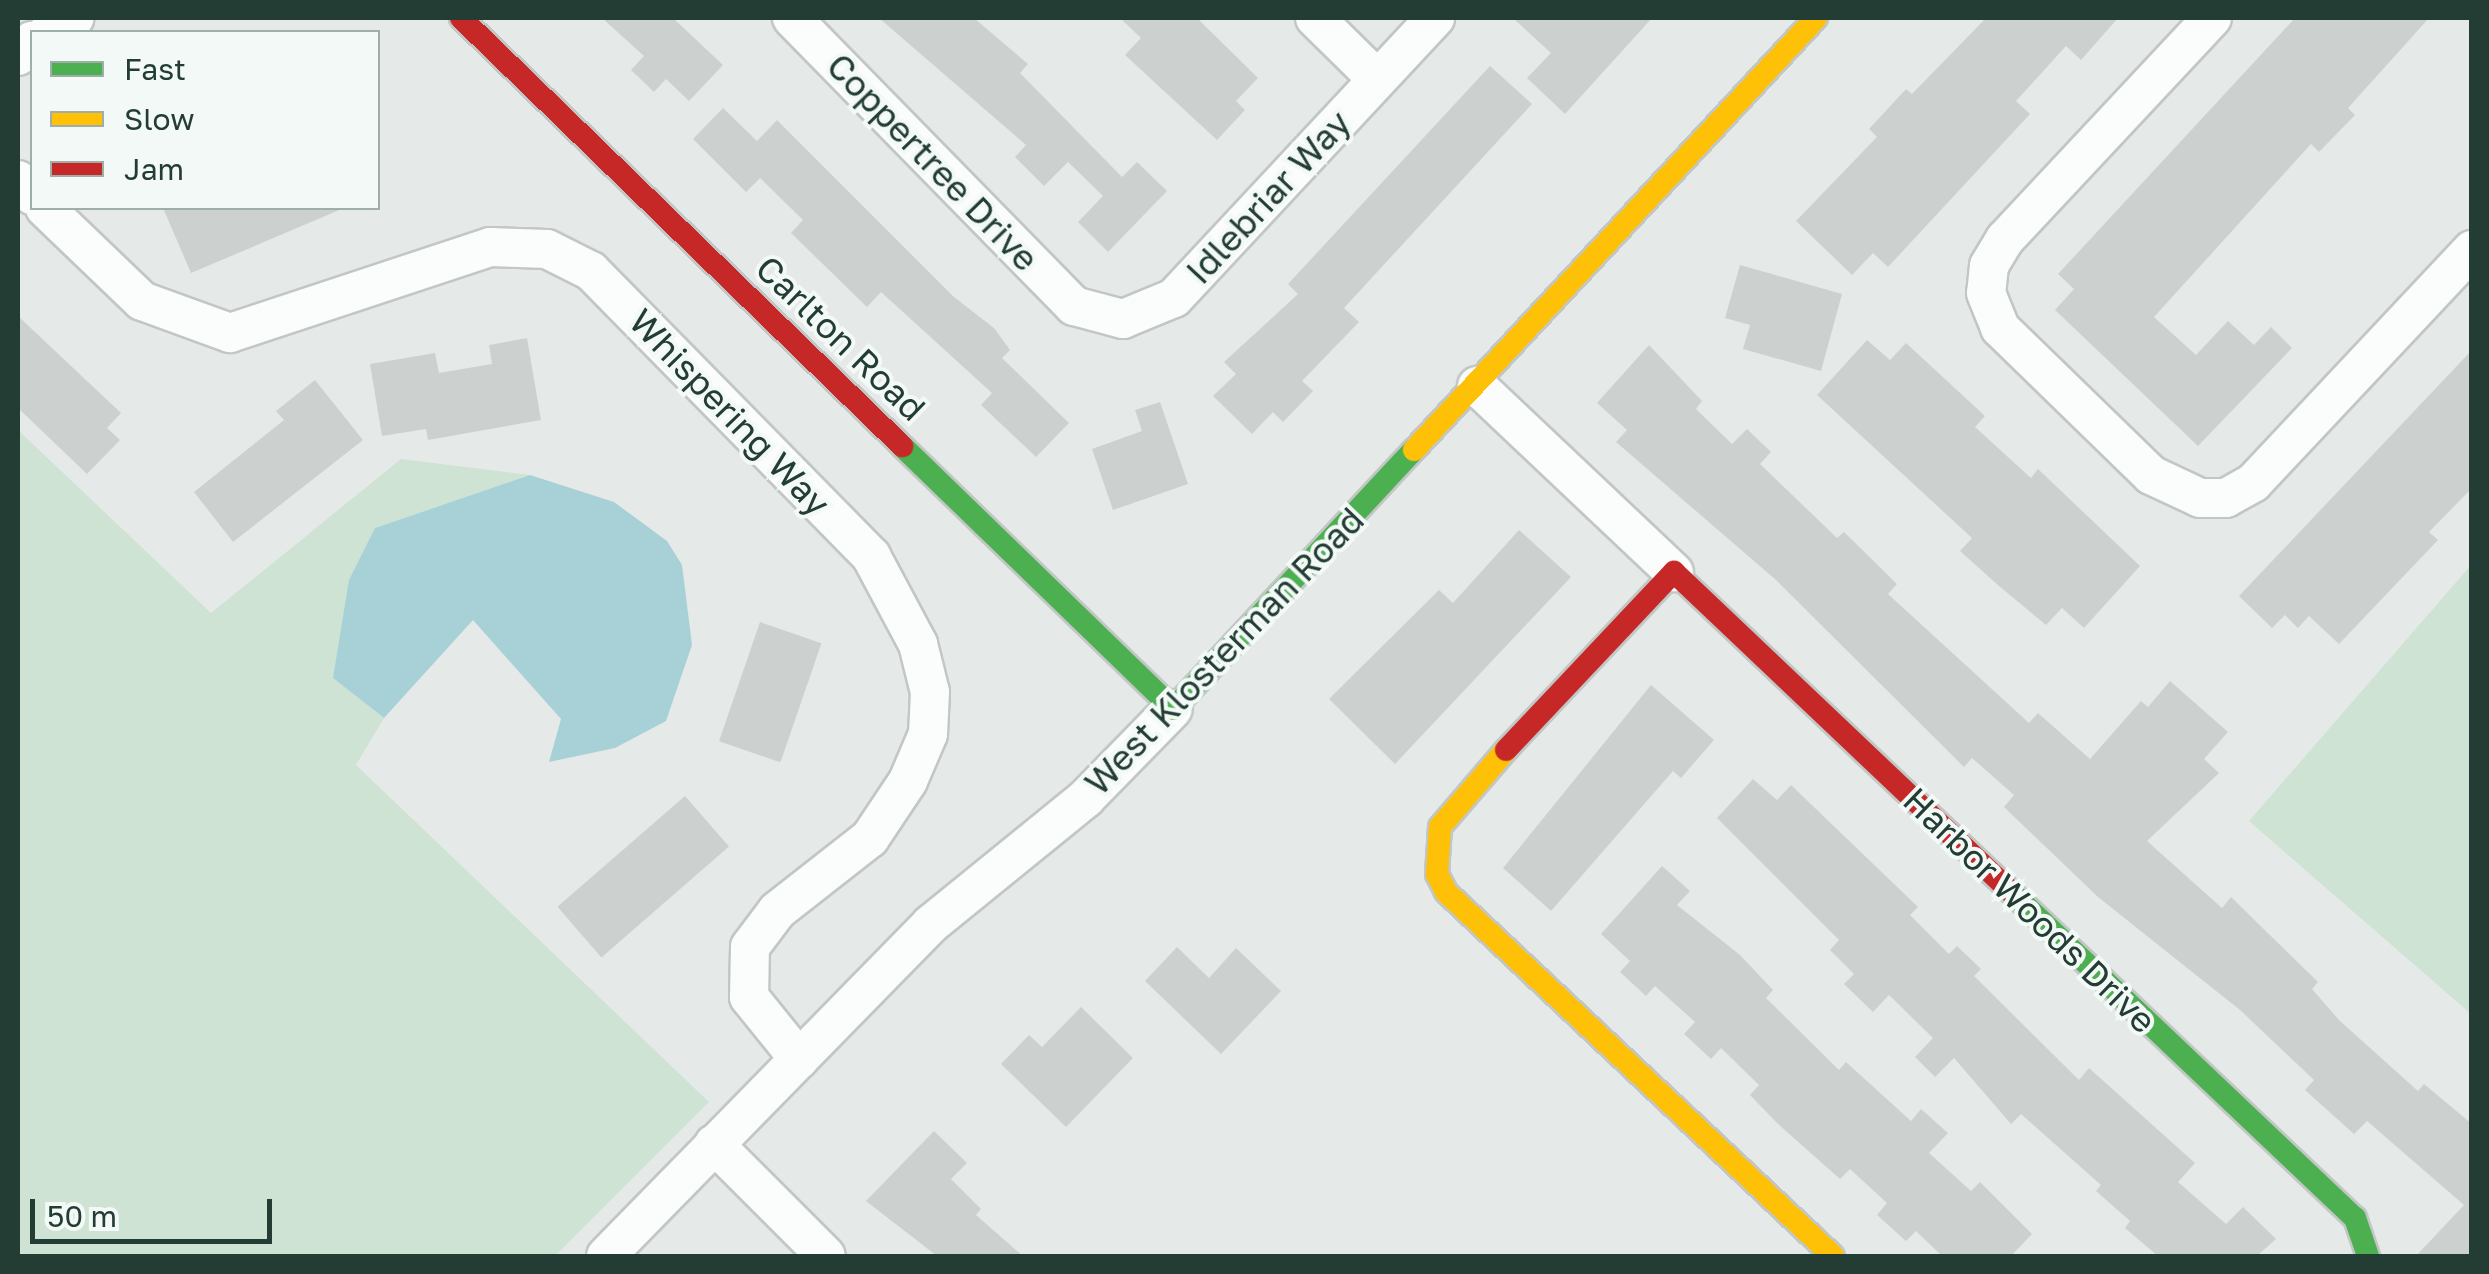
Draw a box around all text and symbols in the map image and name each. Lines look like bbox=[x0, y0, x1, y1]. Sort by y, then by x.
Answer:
legend bbox=[30, 30, 380, 210]
street label: Coppertree Drive bbox=[819, 45, 1047, 279]
text: Fast bbox=[124, 51, 186, 87]
text: Slow bbox=[124, 101, 195, 137]
street label: Idlebriar Way bbox=[1177, 102, 1359, 292]
text: Jam bbox=[124, 151, 184, 187]
street label: Carlton Road bbox=[748, 247, 934, 429]
street label: Whispering Way bbox=[621, 300, 839, 524]
street label: West Klosterman Road bbox=[1076, 499, 1372, 803]
street label: Harbor Woods Drive bbox=[1895, 779, 2165, 1041]
scale bar bbox=[35, 1179, 278, 1241]
text: 50 m bbox=[47, 1198, 117, 1234]

